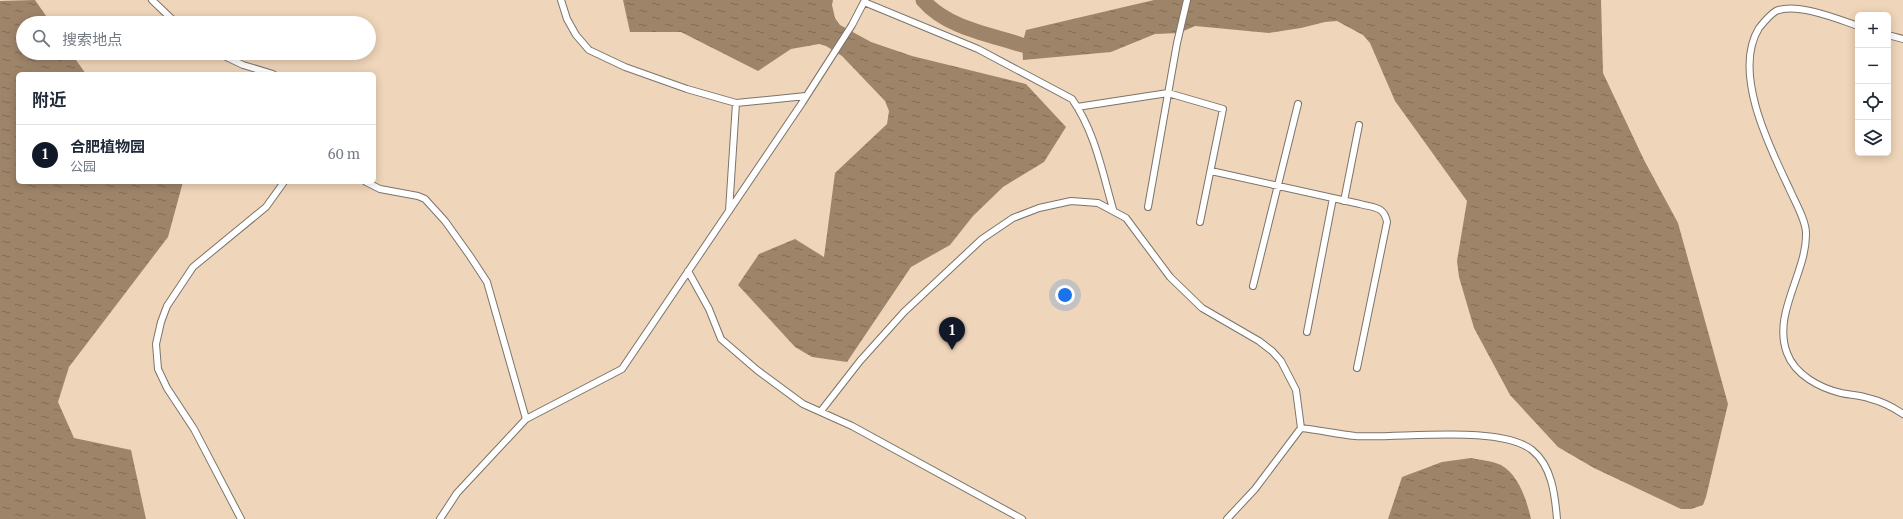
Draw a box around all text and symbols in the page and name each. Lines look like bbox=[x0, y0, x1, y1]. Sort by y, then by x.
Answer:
map controls bbox=[1855, 12, 1891, 156]
button: + bbox=[1855, 12, 1891, 48]
search box bbox=[16, 16, 376, 60]
icon: search bbox=[30, 27, 52, 49]
text: 搜索地点 bbox=[62, 30, 122, 49]
button: − bbox=[1855, 48, 1891, 84]
button: locate bbox=[1855, 84, 1891, 120]
text: 附近 bbox=[32, 89, 66, 111]
button: layers bbox=[1855, 120, 1891, 156]
text: 合肥植物园 bbox=[70, 137, 145, 156]
text: 1 bbox=[42, 146, 48, 163]
text: 60 m bbox=[328, 146, 360, 163]
text: 公园 bbox=[70, 158, 96, 175]
your location bbox=[1055, 285, 1075, 305]
pin: 1 bbox=[939, 317, 965, 350]

